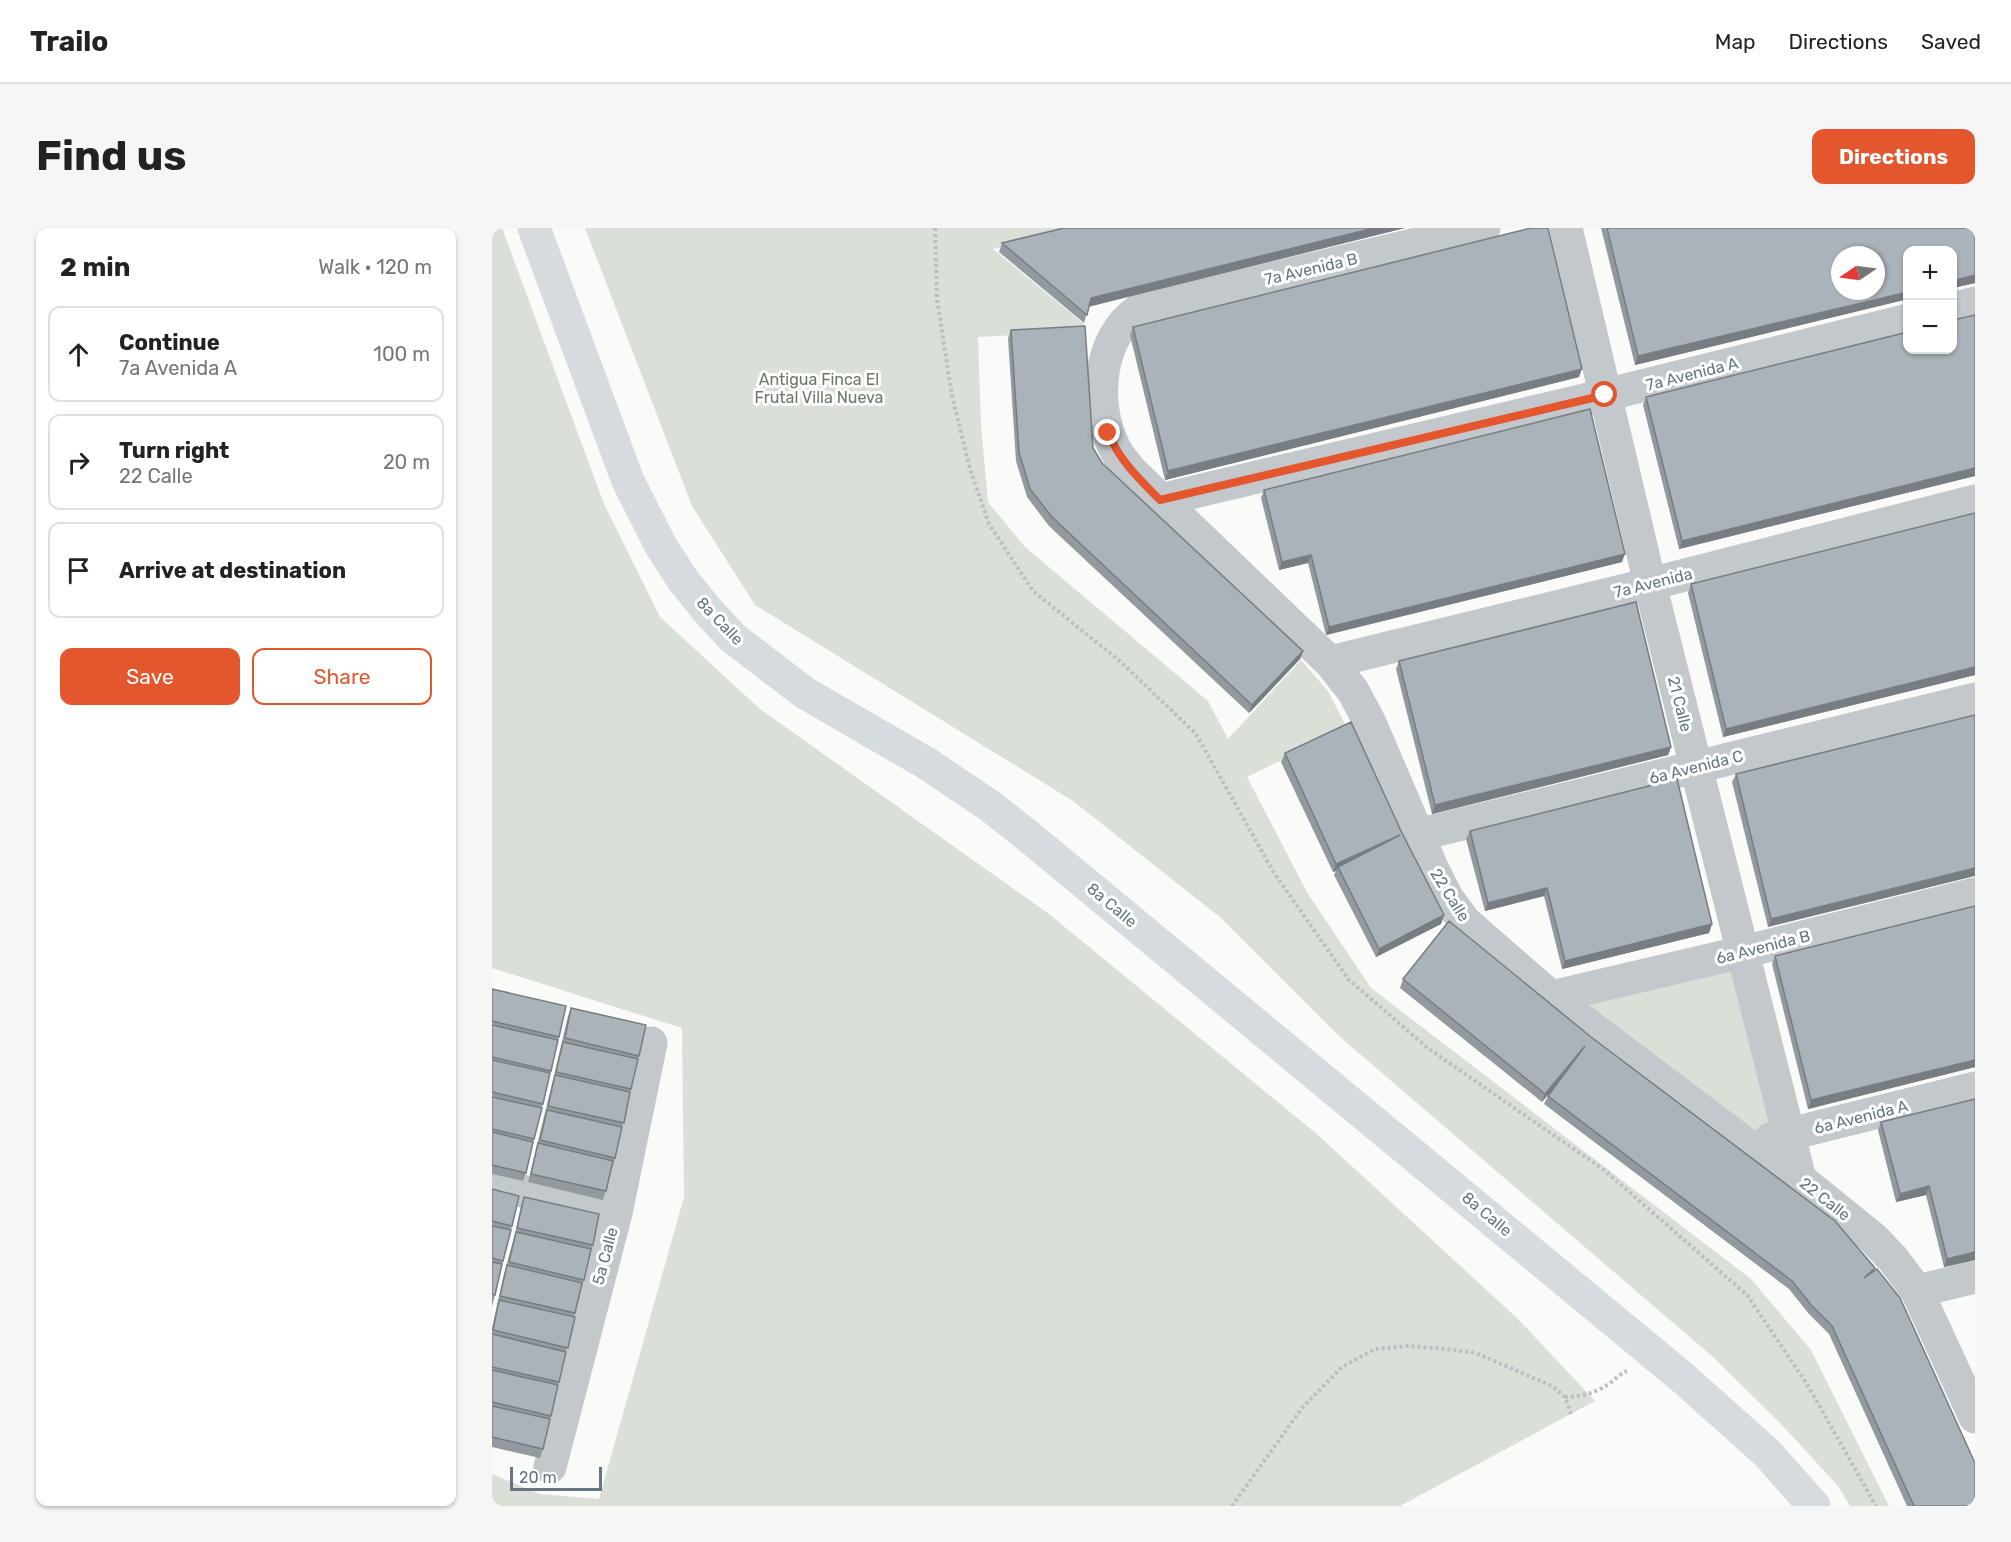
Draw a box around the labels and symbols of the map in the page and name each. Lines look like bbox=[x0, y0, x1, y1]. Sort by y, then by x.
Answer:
north arrow bbox=[1831, 246, 1885, 300]
street label: 7a Avenida B bbox=[1263, 249, 1359, 289]
street label: 7a Avenida A bbox=[1644, 353, 1740, 395]
park label: Antigua Finca El Frutal Villa Nueva bbox=[755, 370, 883, 407]
route start bbox=[1591, 381, 1617, 407]
route end bbox=[1094, 419, 1120, 445]
street label: 7a Avenida bbox=[1612, 564, 1694, 602]
street label: 8a Calle bbox=[693, 593, 747, 649]
street label: 21 Calle bbox=[1664, 674, 1696, 734]
street label: 6a Avenida C bbox=[1647, 746, 1745, 788]
street label: 22 Calle bbox=[1426, 865, 1474, 925]
street label: 8a Calle bbox=[1083, 879, 1141, 931]
street label: 6a Avenida B bbox=[1714, 926, 1812, 968]
street label: 6a Avenida A bbox=[1812, 1096, 1910, 1138]
street label: 22 Calle bbox=[1796, 1173, 1854, 1225]
street label: 8a Calle bbox=[1458, 1188, 1516, 1240]
street label: 5a Calle bbox=[588, 1225, 622, 1287]
scale bar bbox=[510, 1464, 602, 1492]

